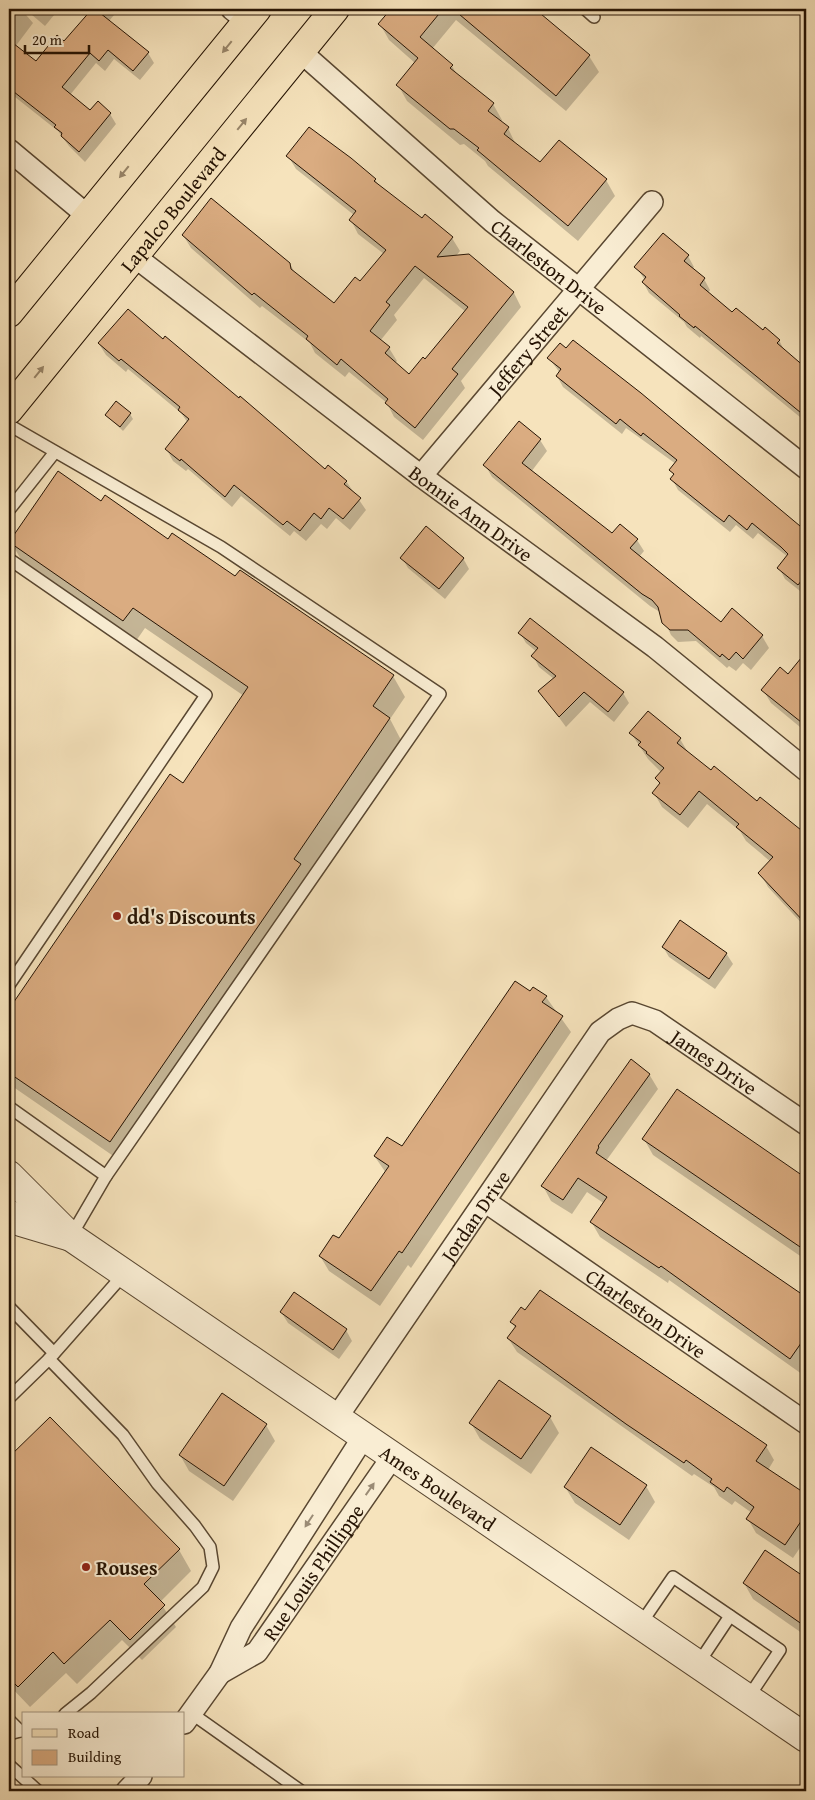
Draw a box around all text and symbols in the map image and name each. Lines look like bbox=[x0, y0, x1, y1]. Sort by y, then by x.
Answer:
scale bar bbox=[25, 22, 89, 54]
text: 20 m bbox=[32, 29, 63, 50]
one-way arrow bbox=[221, 40, 232, 53]
one-way arrow bbox=[236, 118, 247, 131]
street label: Lapalco Boulevard bbox=[113, 140, 232, 278]
one-way arrow bbox=[118, 166, 129, 179]
street label: Charleston Drive bbox=[485, 211, 614, 321]
street label: Jeffery Street bbox=[479, 298, 574, 404]
one-way arrow bbox=[34, 366, 45, 379]
street label: Bonnie Ann Drive bbox=[403, 458, 539, 568]
place label: dd's Discounts bbox=[127, 902, 256, 931]
marker: dd's Discounts bbox=[111, 910, 123, 922]
street label: James Drive bbox=[663, 1020, 763, 1101]
street label: Jordan Drive bbox=[431, 1164, 516, 1270]
street label: Charleston Drive bbox=[580, 1261, 713, 1365]
street label: Ames Boulevard bbox=[374, 1437, 503, 1538]
one-way arrow bbox=[365, 1482, 375, 1496]
street label: Rue Louis Phillippe bbox=[255, 1498, 370, 1646]
one-way arrow bbox=[305, 1515, 314, 1528]
place label: Rouses bbox=[96, 1553, 158, 1582]
marker: Rouses bbox=[80, 1561, 92, 1573]
legend bbox=[22, 1712, 185, 1778]
text: Road bbox=[68, 1722, 99, 1743]
text: Building bbox=[68, 1746, 122, 1767]

